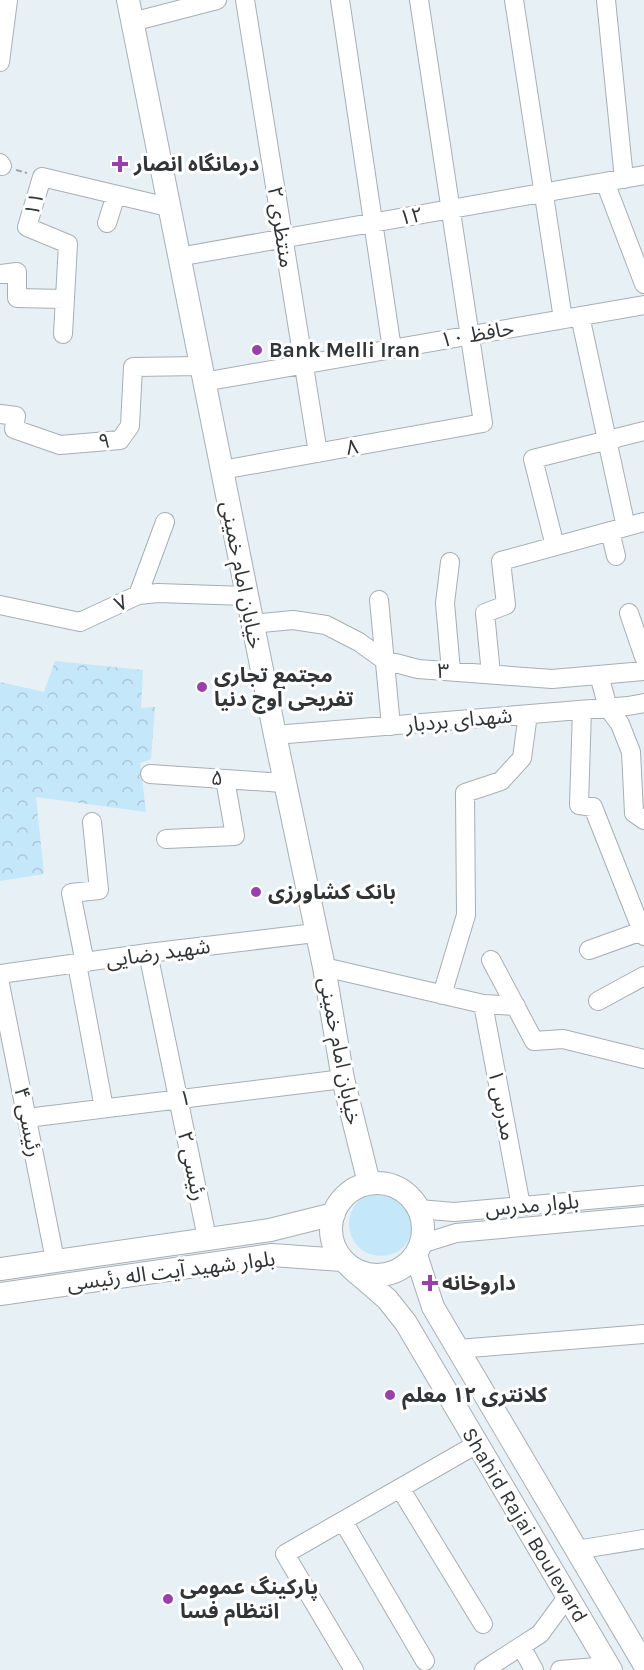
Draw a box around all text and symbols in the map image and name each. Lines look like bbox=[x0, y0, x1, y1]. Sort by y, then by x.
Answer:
place label: درمانگاه انصار bbox=[133, 152, 260, 176]
marker: درمانگاه انصار bbox=[111, 155, 129, 173]
street label: منتظری ۲ bbox=[263, 185, 299, 269]
street label: ۱۱ bbox=[19, 189, 49, 219]
street label: ۱۲ bbox=[397, 202, 425, 230]
street label: حافظ ۱۰ bbox=[438, 316, 516, 352]
place label: Bank Melli Iran bbox=[269, 338, 420, 362]
marker: Bank Melli Iran bbox=[250, 343, 264, 357]
street label: ۹ bbox=[97, 428, 111, 454]
street label: ۸ bbox=[344, 434, 360, 460]
street label: خیابان امام خمینی bbox=[212, 499, 268, 652]
street label: ۷ bbox=[110, 590, 132, 616]
street label: ۳ bbox=[436, 659, 450, 683]
place label: مجتمع تجاری تفریحی اوج دنیا bbox=[214, 663, 354, 714]
marker: مجتمع تجاری تفریحی اوج دنیا bbox=[195, 680, 209, 694]
street label: شهدای بردبار bbox=[404, 703, 513, 737]
street label: ۵ bbox=[210, 766, 224, 790]
place label: بانک کشاورزی bbox=[268, 880, 396, 904]
marker: بانک کشاورزی bbox=[249, 885, 263, 899]
street label: شهید رضایی bbox=[104, 934, 212, 972]
street label: خیابان امام خمینی bbox=[310, 975, 366, 1128]
street label: مدرس ۱ bbox=[483, 1068, 521, 1142]
street label: رئیسی ۴ bbox=[9, 1085, 47, 1159]
street label: ۱ bbox=[178, 1085, 192, 1111]
street label: رئیسی ۲ bbox=[173, 1129, 211, 1203]
street label: بلوار مدرس bbox=[484, 1189, 580, 1221]
street label: بلوار شهید آیت اله رئیسی bbox=[66, 1246, 276, 1296]
place label: داروخانه bbox=[442, 1271, 516, 1295]
marker: داروخانه bbox=[423, 1276, 437, 1290]
place label: کلانتری ۱۲ معلم bbox=[402, 1383, 548, 1410]
marker: کلانتری ۱۲ معلم bbox=[383, 1388, 397, 1402]
street label: Shahid Rajai Boulevard bbox=[457, 1423, 593, 1627]
place label: پارکینگ عمومی انتظام فسا bbox=[180, 1575, 318, 1627]
marker: پارکینگ عمومی انتظام فسا bbox=[161, 1592, 175, 1606]

